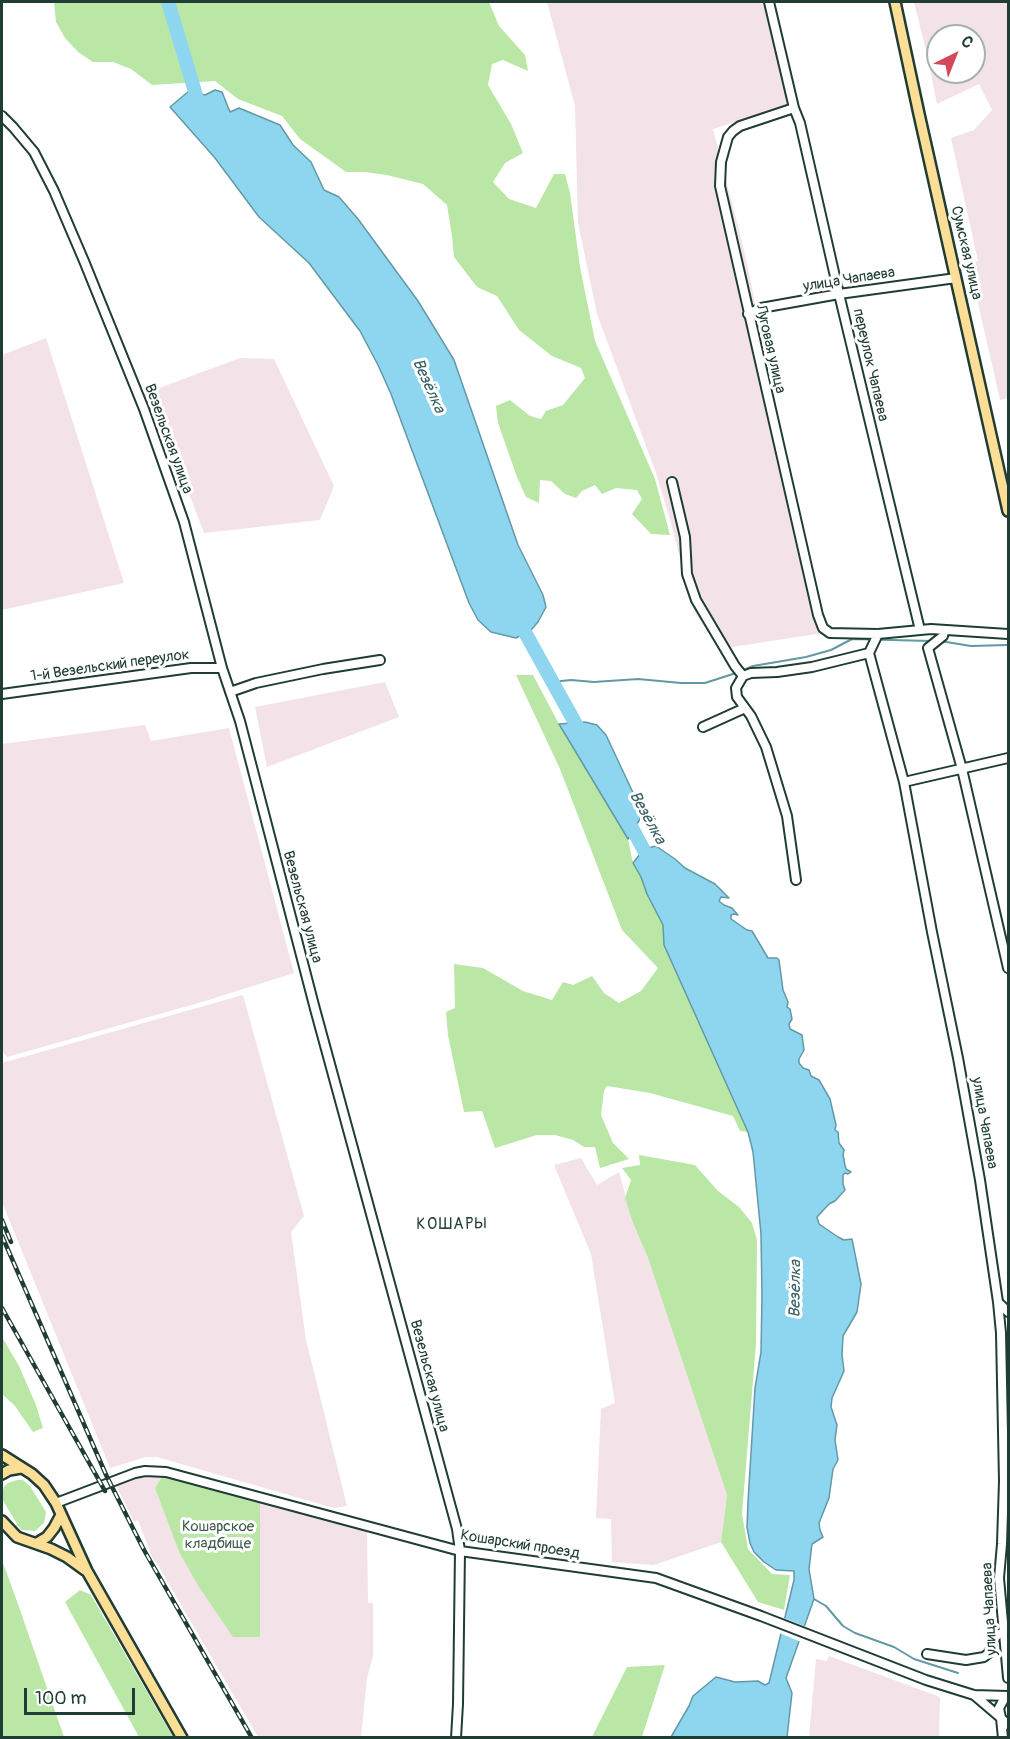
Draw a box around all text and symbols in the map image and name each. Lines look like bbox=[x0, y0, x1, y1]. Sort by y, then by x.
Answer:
north arrow bbox=[926, 24, 986, 84]
text: С bbox=[956, 32, 977, 53]
street label: Сумская улица bbox=[946, 204, 986, 302]
street label: улица Чапаева bbox=[802, 264, 896, 296]
street label: Луговая улица bbox=[751, 303, 789, 395]
street label: переулок Чапаева bbox=[848, 307, 892, 423]
water label: Везёлка bbox=[408, 356, 448, 416]
street label: Везельская улица bbox=[140, 382, 196, 496]
street label: 1-й Везельский переулок bbox=[29, 646, 191, 686]
water label: Везёлка bbox=[625, 788, 669, 848]
street label: Везельская улица bbox=[278, 849, 326, 965]
street label: улица Чапаева bbox=[967, 1076, 1001, 1170]
district label: КОШАРЫ bbox=[416, 1215, 488, 1235]
water label: Везёлка bbox=[786, 1260, 806, 1318]
street label: Везельская улица bbox=[405, 1318, 453, 1434]
park label: Кошарское кладбище bbox=[182, 1518, 254, 1553]
street label: Кошарский проезд bbox=[459, 1527, 581, 1563]
street label: улица Чапаева bbox=[979, 1562, 1001, 1656]
scale bar bbox=[27, 1676, 138, 1714]
text: 100 m bbox=[35, 1687, 87, 1710]

